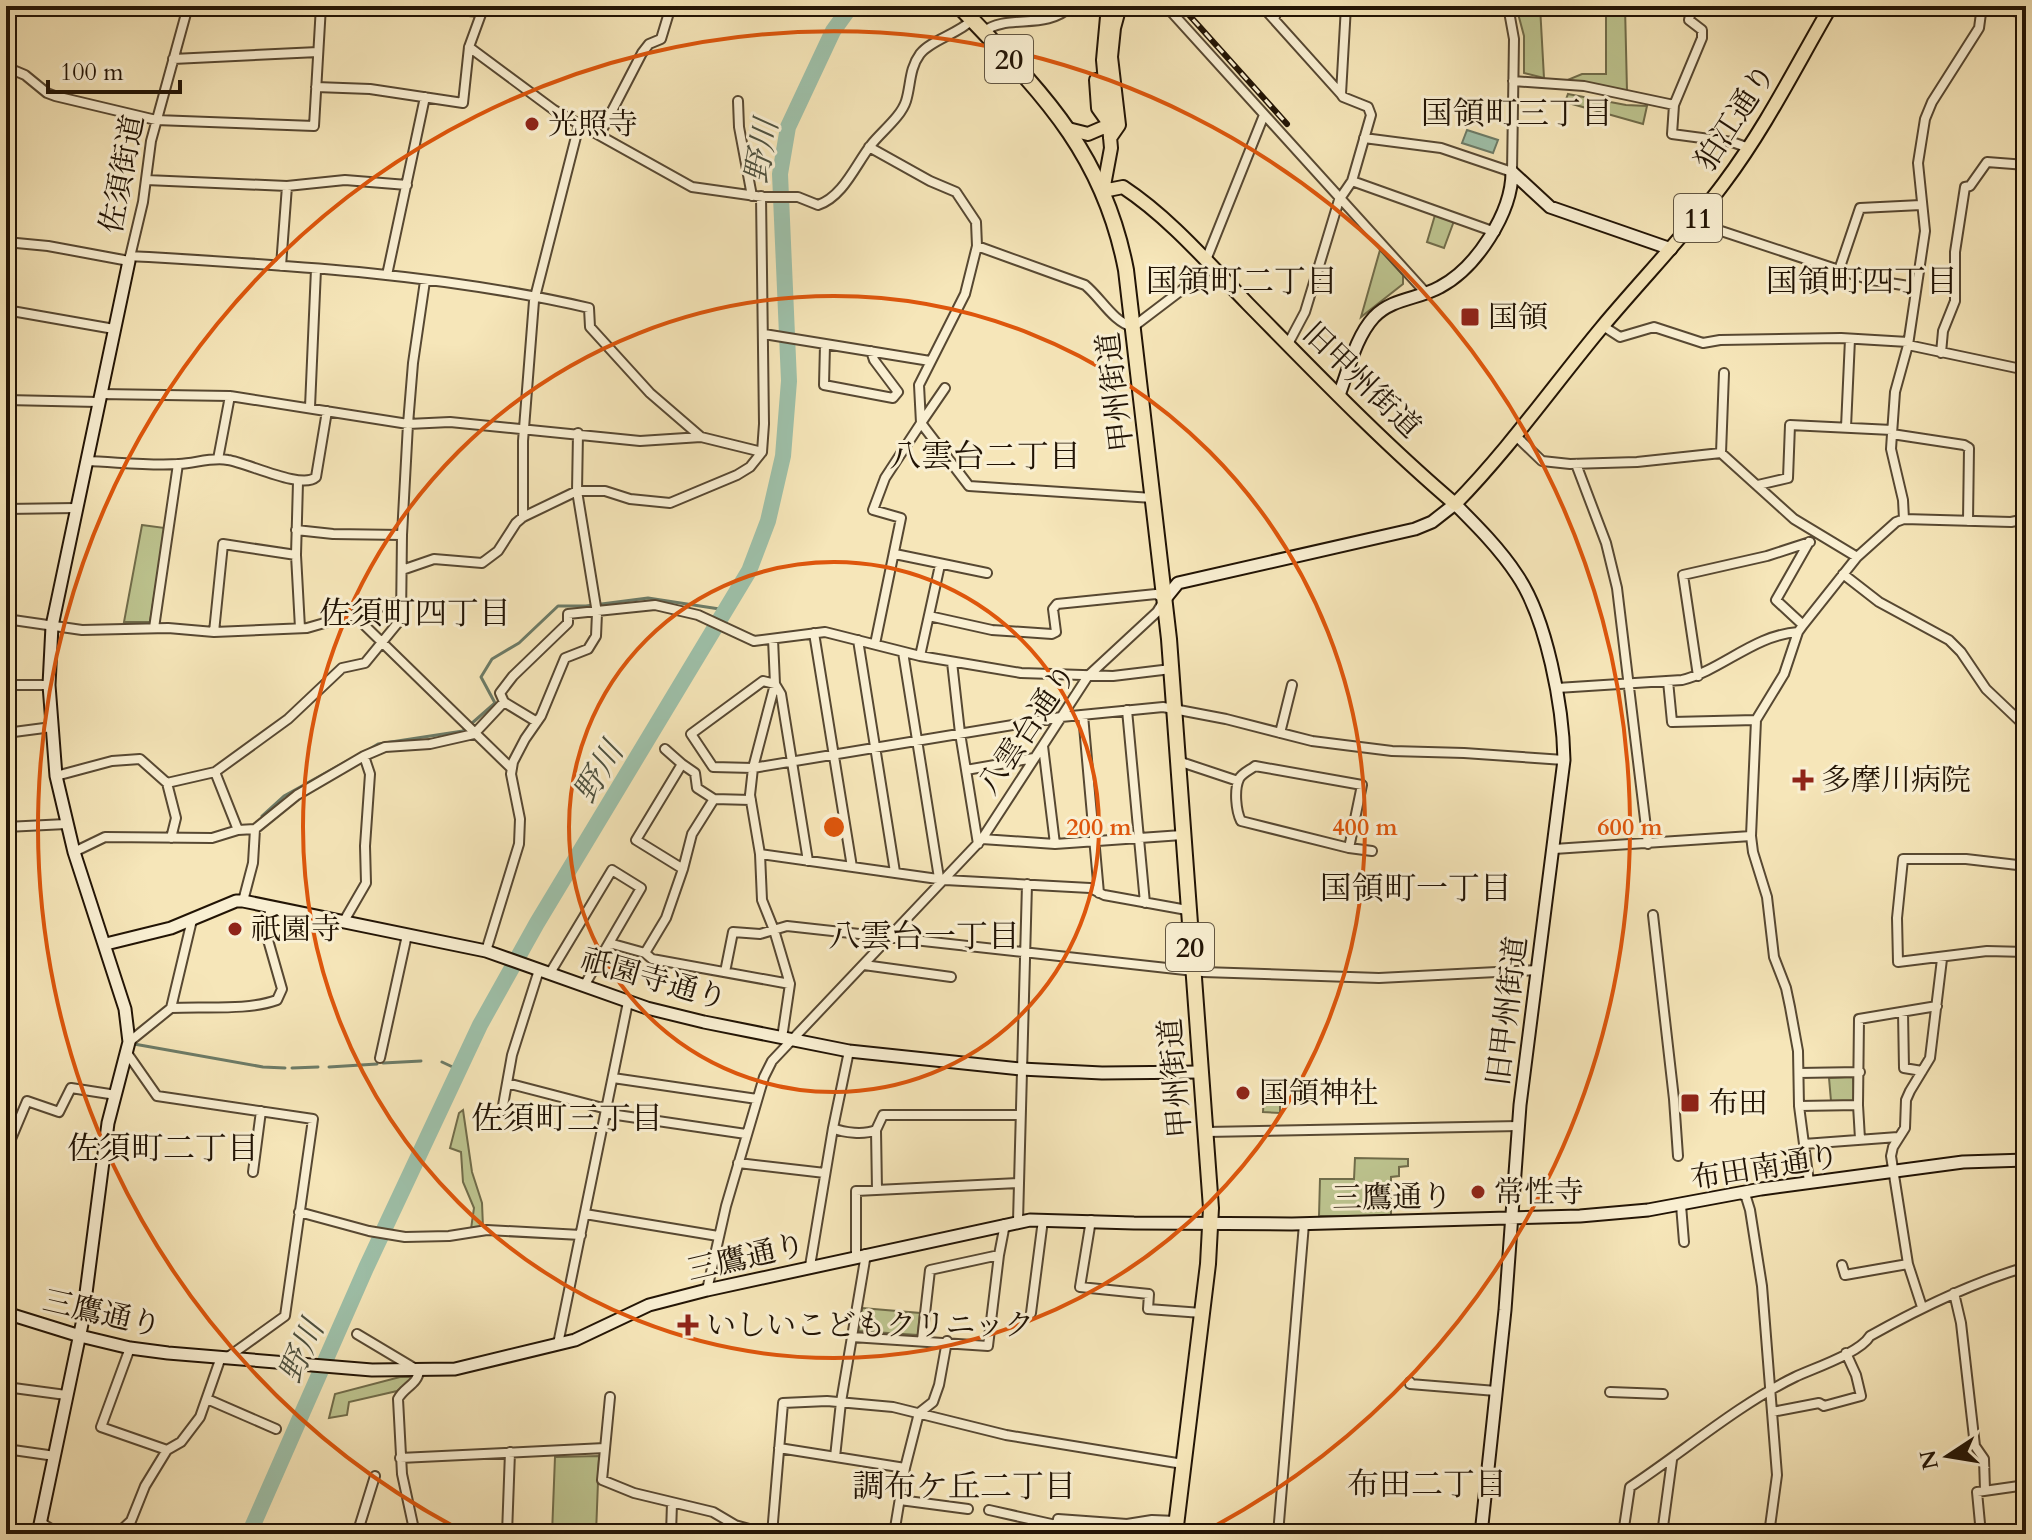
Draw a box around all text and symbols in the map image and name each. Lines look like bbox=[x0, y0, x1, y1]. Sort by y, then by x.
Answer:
road number: 20 bbox=[985, 35, 1033, 83]
scale bar bbox=[48, 44, 180, 94]
text: 100 m bbox=[60, 56, 124, 89]
street label: 狛江通り bbox=[1686, 56, 1785, 179]
district label: 国領町三丁目 bbox=[1421, 92, 1613, 136]
place label: 光照寺 bbox=[548, 104, 638, 145]
street label: 佐須街道 bbox=[91, 111, 154, 237]
water label: 野川 bbox=[735, 113, 790, 187]
marker: 光照寺 bbox=[523, 115, 541, 133]
road number: 11 bbox=[1674, 194, 1722, 242]
district label: 国領町二丁目 bbox=[1146, 260, 1338, 304]
district label: 国領町四丁目 bbox=[1766, 260, 1958, 304]
place label: 国領 bbox=[1488, 297, 1548, 338]
marker: 国領 bbox=[1459, 306, 1481, 328]
street label: 旧甲州街道 bbox=[1293, 314, 1430, 447]
street label: 甲州街道 bbox=[1088, 330, 1143, 454]
district label: 八雲台二丁目 bbox=[889, 435, 1081, 479]
district label: 佐須町四丁目 bbox=[319, 592, 511, 636]
street label: 八雲台通り bbox=[968, 656, 1086, 803]
water label: 野川 bbox=[564, 731, 636, 811]
place label: 多摩川病院 bbox=[1821, 760, 1971, 801]
marker: 多摩川病院 bbox=[1792, 769, 1814, 791]
text: 200 m bbox=[1066, 811, 1133, 844]
text: 400 m bbox=[1332, 811, 1399, 844]
text: 600 m bbox=[1597, 811, 1664, 844]
centre of rings bbox=[820, 813, 848, 841]
district label: 国領町一丁目 bbox=[1320, 867, 1512, 911]
place label: 祇園寺 bbox=[251, 909, 341, 950]
district label: 八雲台一丁目 bbox=[828, 915, 1020, 959]
marker: 祇園寺 bbox=[226, 920, 244, 938]
road number: 20 bbox=[1166, 923, 1214, 971]
street label: 旧甲州街道 bbox=[1478, 934, 1537, 1088]
street label: 祇園寺通り bbox=[576, 939, 732, 1020]
street label: 甲州街道 bbox=[1150, 1016, 1201, 1140]
place label: 国領神社 bbox=[1259, 1073, 1379, 1114]
place label: 布田 bbox=[1708, 1083, 1768, 1124]
marker: 国領神社 bbox=[1234, 1084, 1252, 1102]
marker: 布田 bbox=[1679, 1092, 1701, 1114]
district label: 佐須町三丁目 bbox=[471, 1097, 663, 1141]
district label: 佐須町二丁目 bbox=[67, 1127, 259, 1171]
street label: 布田南通り bbox=[1688, 1136, 1842, 1199]
place label: 常性寺 bbox=[1494, 1172, 1584, 1213]
street label: 三鷹通り bbox=[1332, 1176, 1452, 1219]
marker: 常性寺 bbox=[1469, 1183, 1487, 1201]
street label: 三鷹通り bbox=[683, 1224, 809, 1291]
street label: 三鷹通り bbox=[39, 1280, 165, 1347]
place label: いしいこどもクリニック bbox=[706, 1305, 1034, 1346]
water label: 野川 bbox=[269, 1310, 336, 1390]
marker: いしいこどもクリニック bbox=[677, 1314, 699, 1336]
north arrow bbox=[1908, 1416, 1988, 1496]
text: N bbox=[1913, 1447, 1946, 1472]
district label: 布田二丁目 bbox=[1347, 1463, 1507, 1507]
district label: 調布ケ丘二丁目 bbox=[852, 1465, 1076, 1509]

